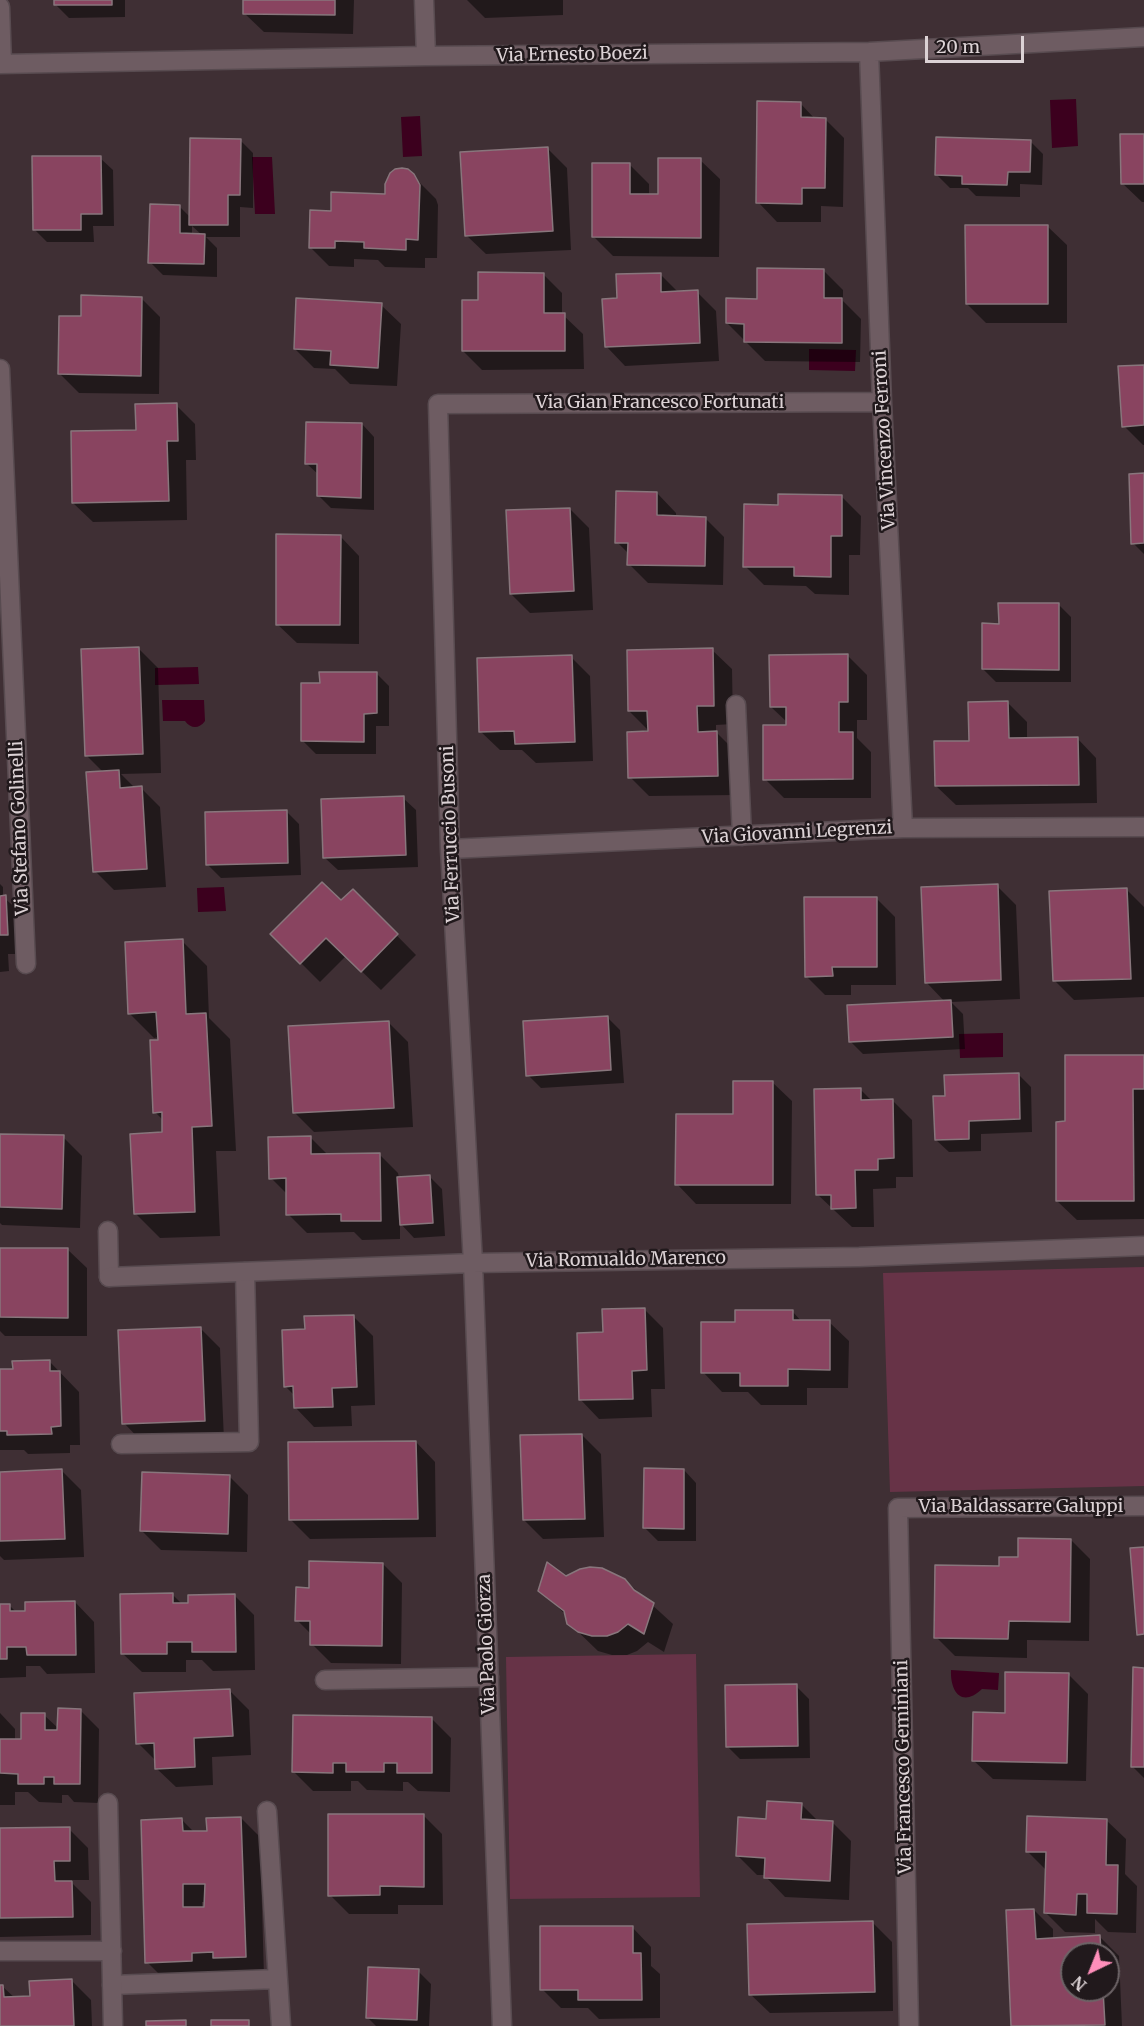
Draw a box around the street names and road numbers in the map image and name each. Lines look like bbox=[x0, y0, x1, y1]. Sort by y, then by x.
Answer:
street label: Via Ernesto Boezi bbox=[496, 43, 648, 67]
street label: Via Vincenzo Ferroni bbox=[870, 350, 900, 530]
street label: Via Gian Francesco Fortunati bbox=[536, 392, 784, 414]
street label: Via Stefano Golinelli bbox=[6, 740, 34, 916]
street label: Via Ferruccio Busoni bbox=[437, 745, 465, 923]
street label: Via Giovanni Legrenzi bbox=[701, 817, 893, 849]
street label: Via Romualdo Marenco bbox=[526, 1247, 726, 1273]
street label: Via Baldassarre Galuppi bbox=[919, 1496, 1123, 1518]
street label: Via Paolo Giorza bbox=[474, 1574, 500, 1714]
street label: Via Francesco Geminiani bbox=[891, 1660, 917, 1874]

